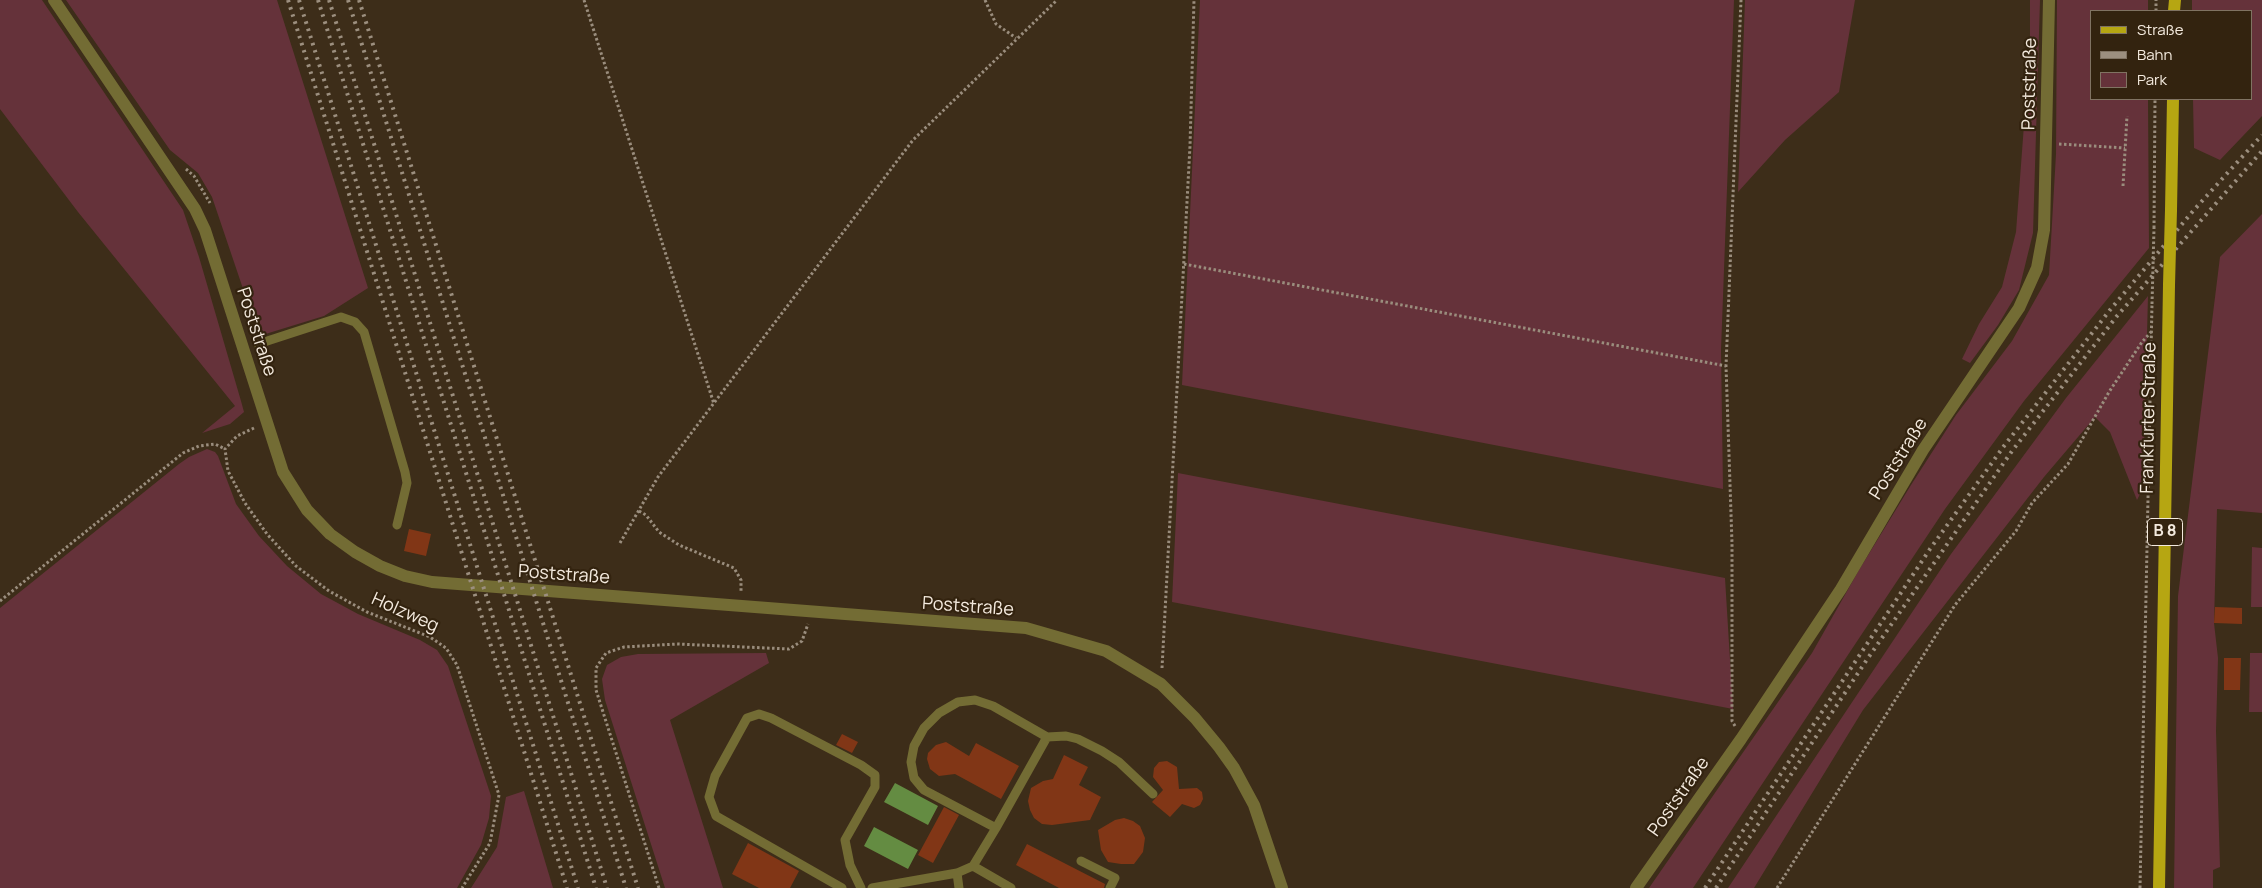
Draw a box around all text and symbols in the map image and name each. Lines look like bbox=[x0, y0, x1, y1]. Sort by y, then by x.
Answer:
legend bbox=[2090, 10, 2252, 100]
text: Straße bbox=[2137, 19, 2183, 40]
street label: Poststraße bbox=[2018, 38, 2042, 130]
text: Bahn bbox=[2137, 44, 2172, 65]
text: Park bbox=[2137, 69, 2167, 90]
street label: Poststraße bbox=[231, 285, 281, 379]
street label: Frankfurter Straße bbox=[2137, 342, 2161, 494]
street label: Poststraße bbox=[1865, 414, 1933, 504]
road number: B 8 bbox=[2148, 518, 2182, 546]
street label: Poststraße bbox=[517, 561, 611, 589]
street label: Holzweg bbox=[368, 589, 442, 637]
street label: Poststraße bbox=[921, 593, 1015, 621]
street label: Poststraße bbox=[1644, 753, 1714, 841]

